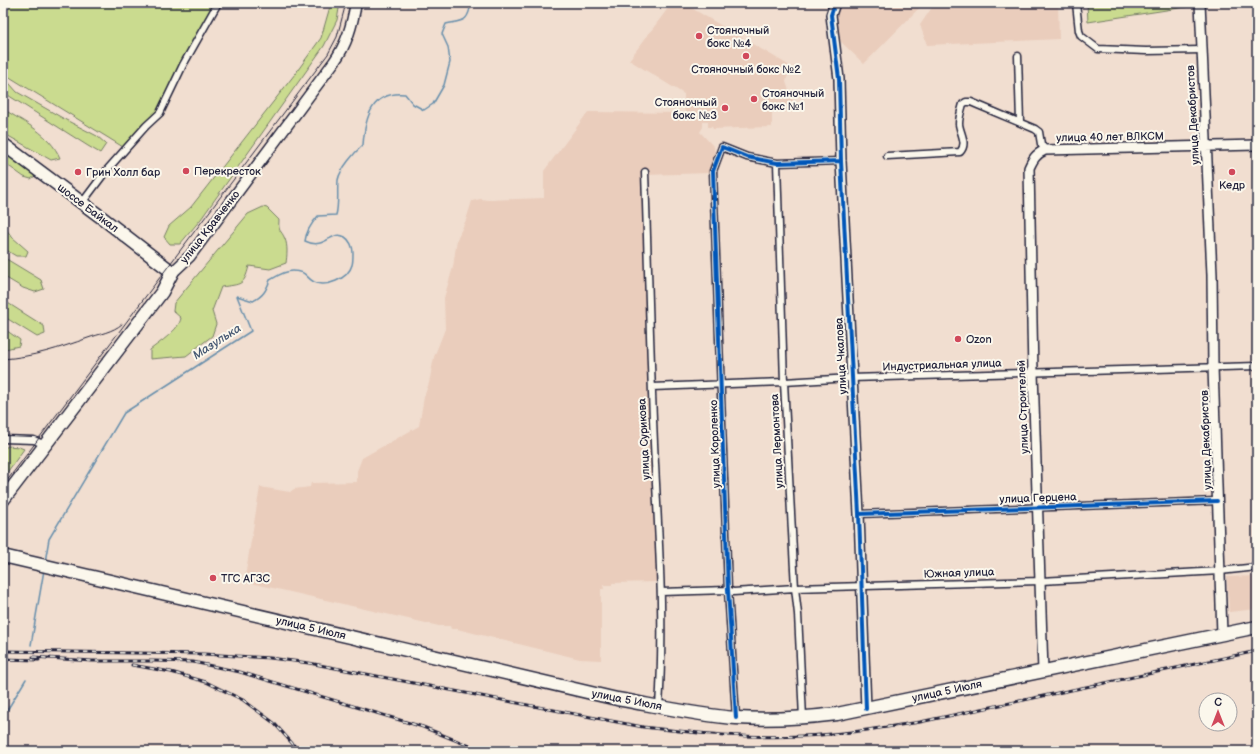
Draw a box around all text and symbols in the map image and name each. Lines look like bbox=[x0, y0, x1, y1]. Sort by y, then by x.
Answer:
place label: Стояночный бокс №4 bbox=[707, 24, 769, 50]
marker: Стояночный бокс №4 bbox=[694, 31, 704, 41]
marker: Стояночный бокс №2 bbox=[741, 51, 751, 61]
place label: Стояночный бокс №2 bbox=[691, 63, 801, 76]
street label: улица Декабристов bbox=[1184, 65, 1202, 165]
place label: Стояночный бокс №1 bbox=[762, 87, 824, 113]
marker: Стояночный бокс №1 bbox=[749, 94, 759, 104]
place label: Стояночный бокс №3 bbox=[655, 96, 717, 122]
marker: Стояночный бокс №3 bbox=[720, 103, 730, 113]
street label: улица 40 лет ВЛКСМ bbox=[1056, 130, 1164, 144]
place label: Перекресток bbox=[194, 165, 261, 178]
place label: Грин Холл бар bbox=[86, 166, 161, 179]
marker: Перекресток bbox=[181, 166, 191, 176]
marker: Грин Холл бар bbox=[73, 167, 83, 177]
marker: Кедр bbox=[1227, 167, 1237, 177]
place label: Кедр bbox=[1219, 179, 1246, 192]
street label: шоссе Байкал bbox=[55, 181, 121, 235]
street label: улица Кравченко bbox=[178, 188, 242, 266]
street label: улица Чкалова bbox=[832, 317, 850, 395]
water label: Мазулька bbox=[190, 321, 244, 363]
place label: Ozon bbox=[966, 333, 992, 346]
marker: Ozon bbox=[953, 334, 963, 344]
street label: Индустриальная улица bbox=[882, 356, 1002, 374]
street label: улица Строителей bbox=[1015, 360, 1031, 454]
street label: улица Декабристов bbox=[1198, 390, 1214, 490]
street label: улица Лермонтова bbox=[768, 393, 786, 489]
street label: улица Сурикова bbox=[635, 397, 653, 480]
street label: улица Короленко bbox=[707, 400, 723, 488]
street label: улица Герцена bbox=[999, 490, 1077, 506]
street label: Южная улица bbox=[923, 565, 995, 581]
place label: ТГС АГЗС bbox=[221, 572, 270, 585]
marker: ТГС АГЗС bbox=[208, 573, 218, 583]
street label: улица 5 Июля bbox=[275, 614, 347, 642]
street label: улица 5 Июля bbox=[911, 677, 983, 705]
street label: улица 5 Июля bbox=[591, 687, 663, 713]
north arrow bbox=[1198, 692, 1238, 732]
text: С bbox=[1214, 696, 1222, 709]

